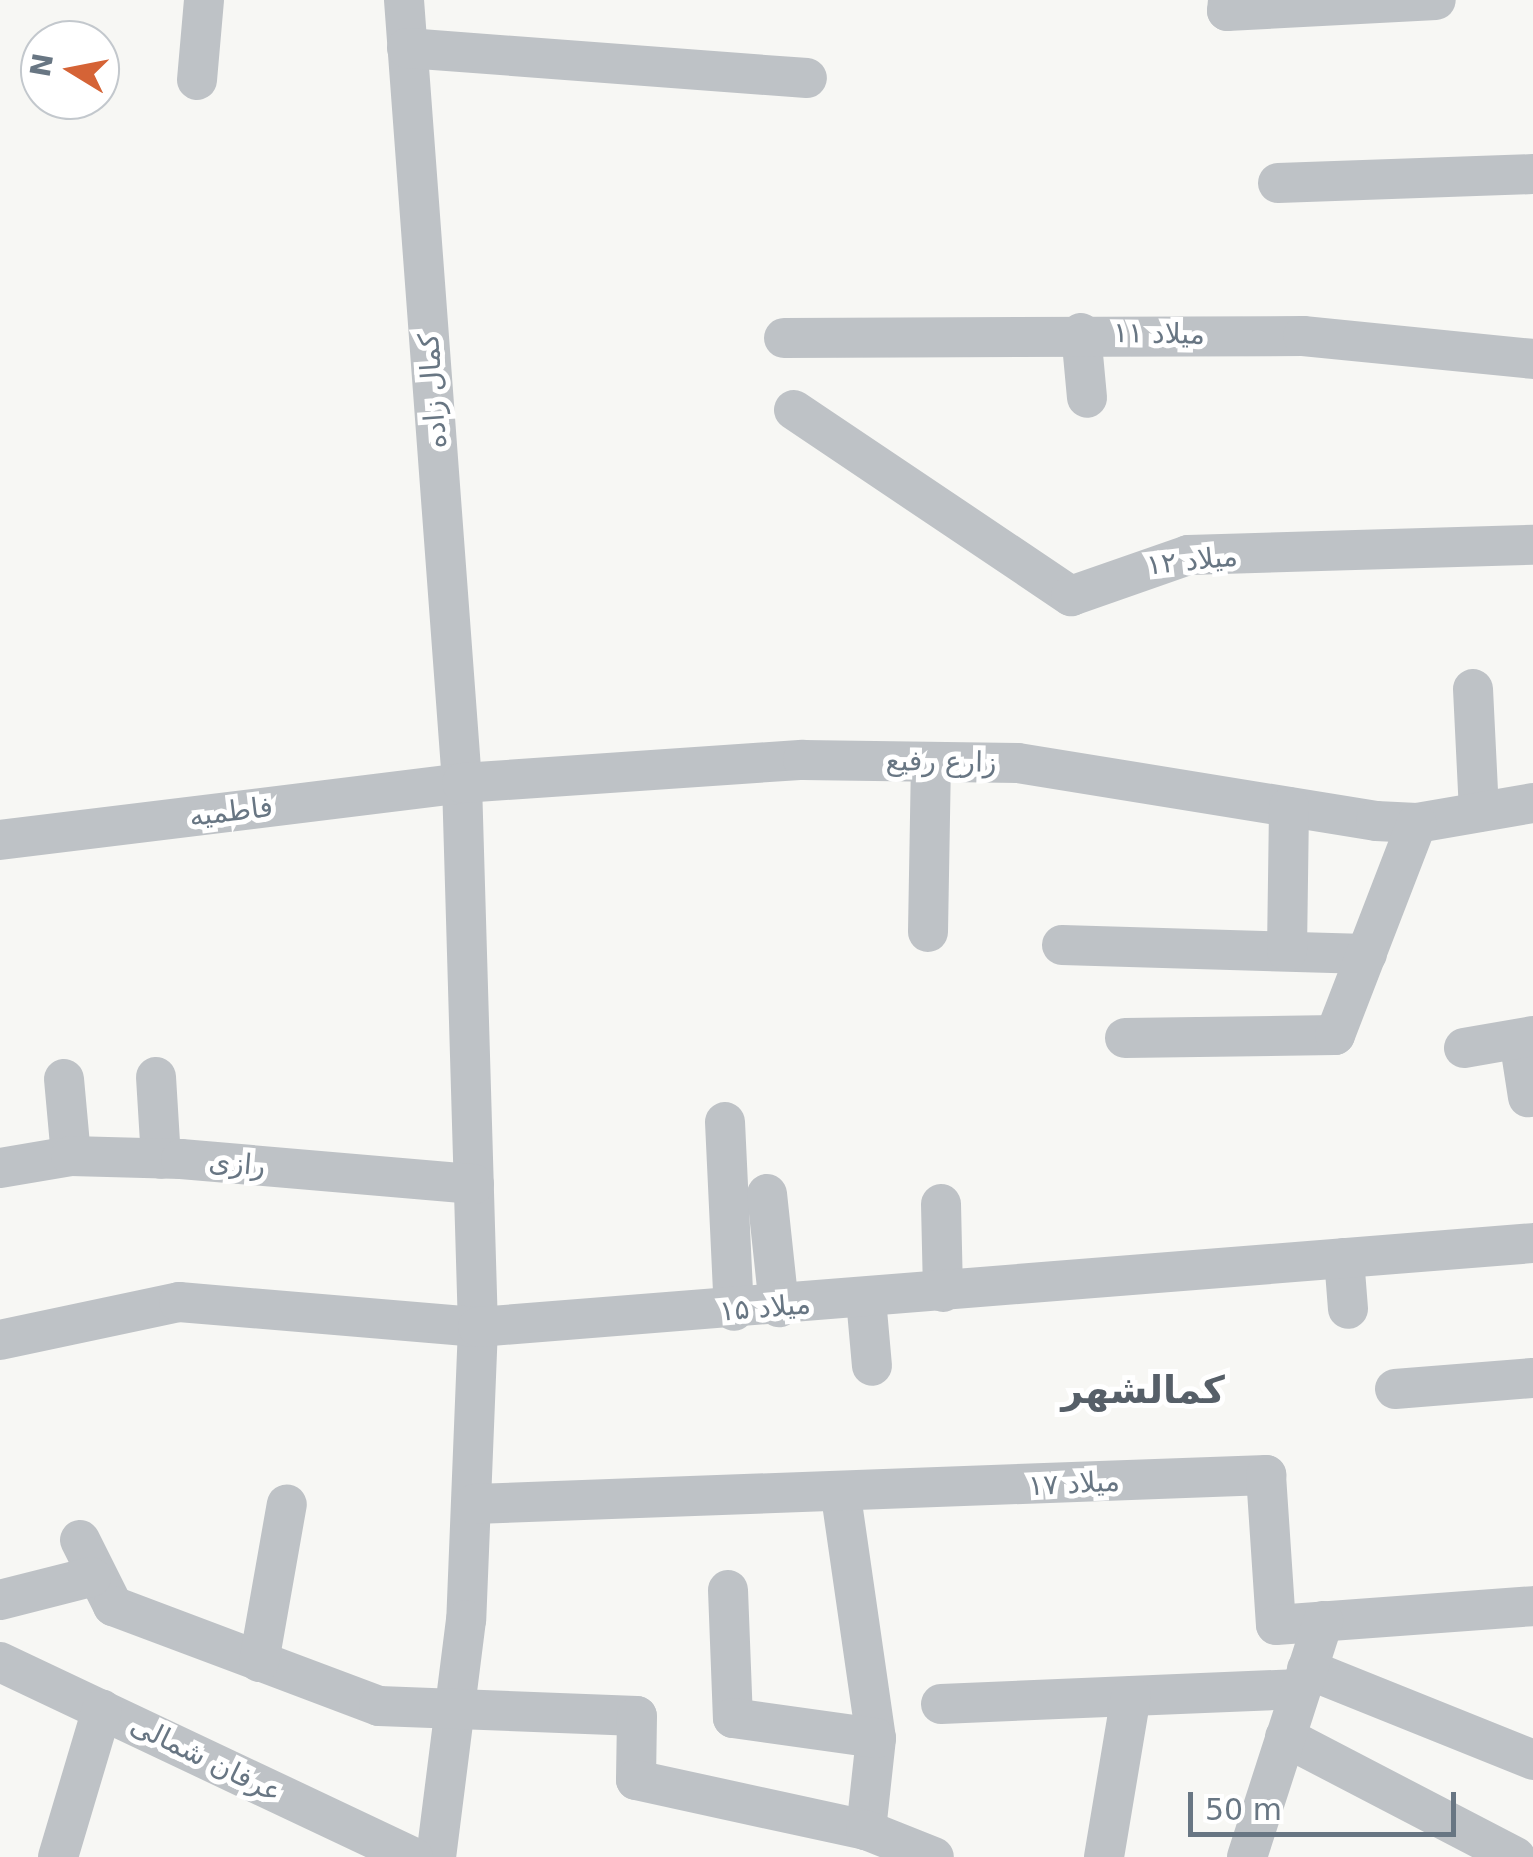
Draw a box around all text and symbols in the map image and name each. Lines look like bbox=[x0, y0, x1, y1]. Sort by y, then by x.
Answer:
north arrow bbox=[20, 20, 120, 120]
text: N bbox=[24, 51, 60, 79]
street label: میلاد ۱۱ bbox=[1113, 316, 1205, 352]
street label: کمال زاده bbox=[412, 332, 454, 450]
street label: میلاد ۱۲ bbox=[1145, 540, 1239, 582]
street label: زارع رفیع bbox=[885, 744, 997, 780]
street label: فاطمیه bbox=[187, 790, 275, 834]
street label: رازی bbox=[207, 1145, 267, 1183]
street label: میلاد ۱۵ bbox=[718, 1287, 812, 1329]
district label: کمالشهر bbox=[1061, 1368, 1225, 1414]
street label: میلاد ۱۷ bbox=[1027, 1465, 1121, 1503]
street label: عرفان شمالی bbox=[125, 1708, 287, 1810]
scale bar bbox=[1193, 1772, 1460, 1834]
text: 50 m bbox=[1205, 1792, 1282, 1827]

